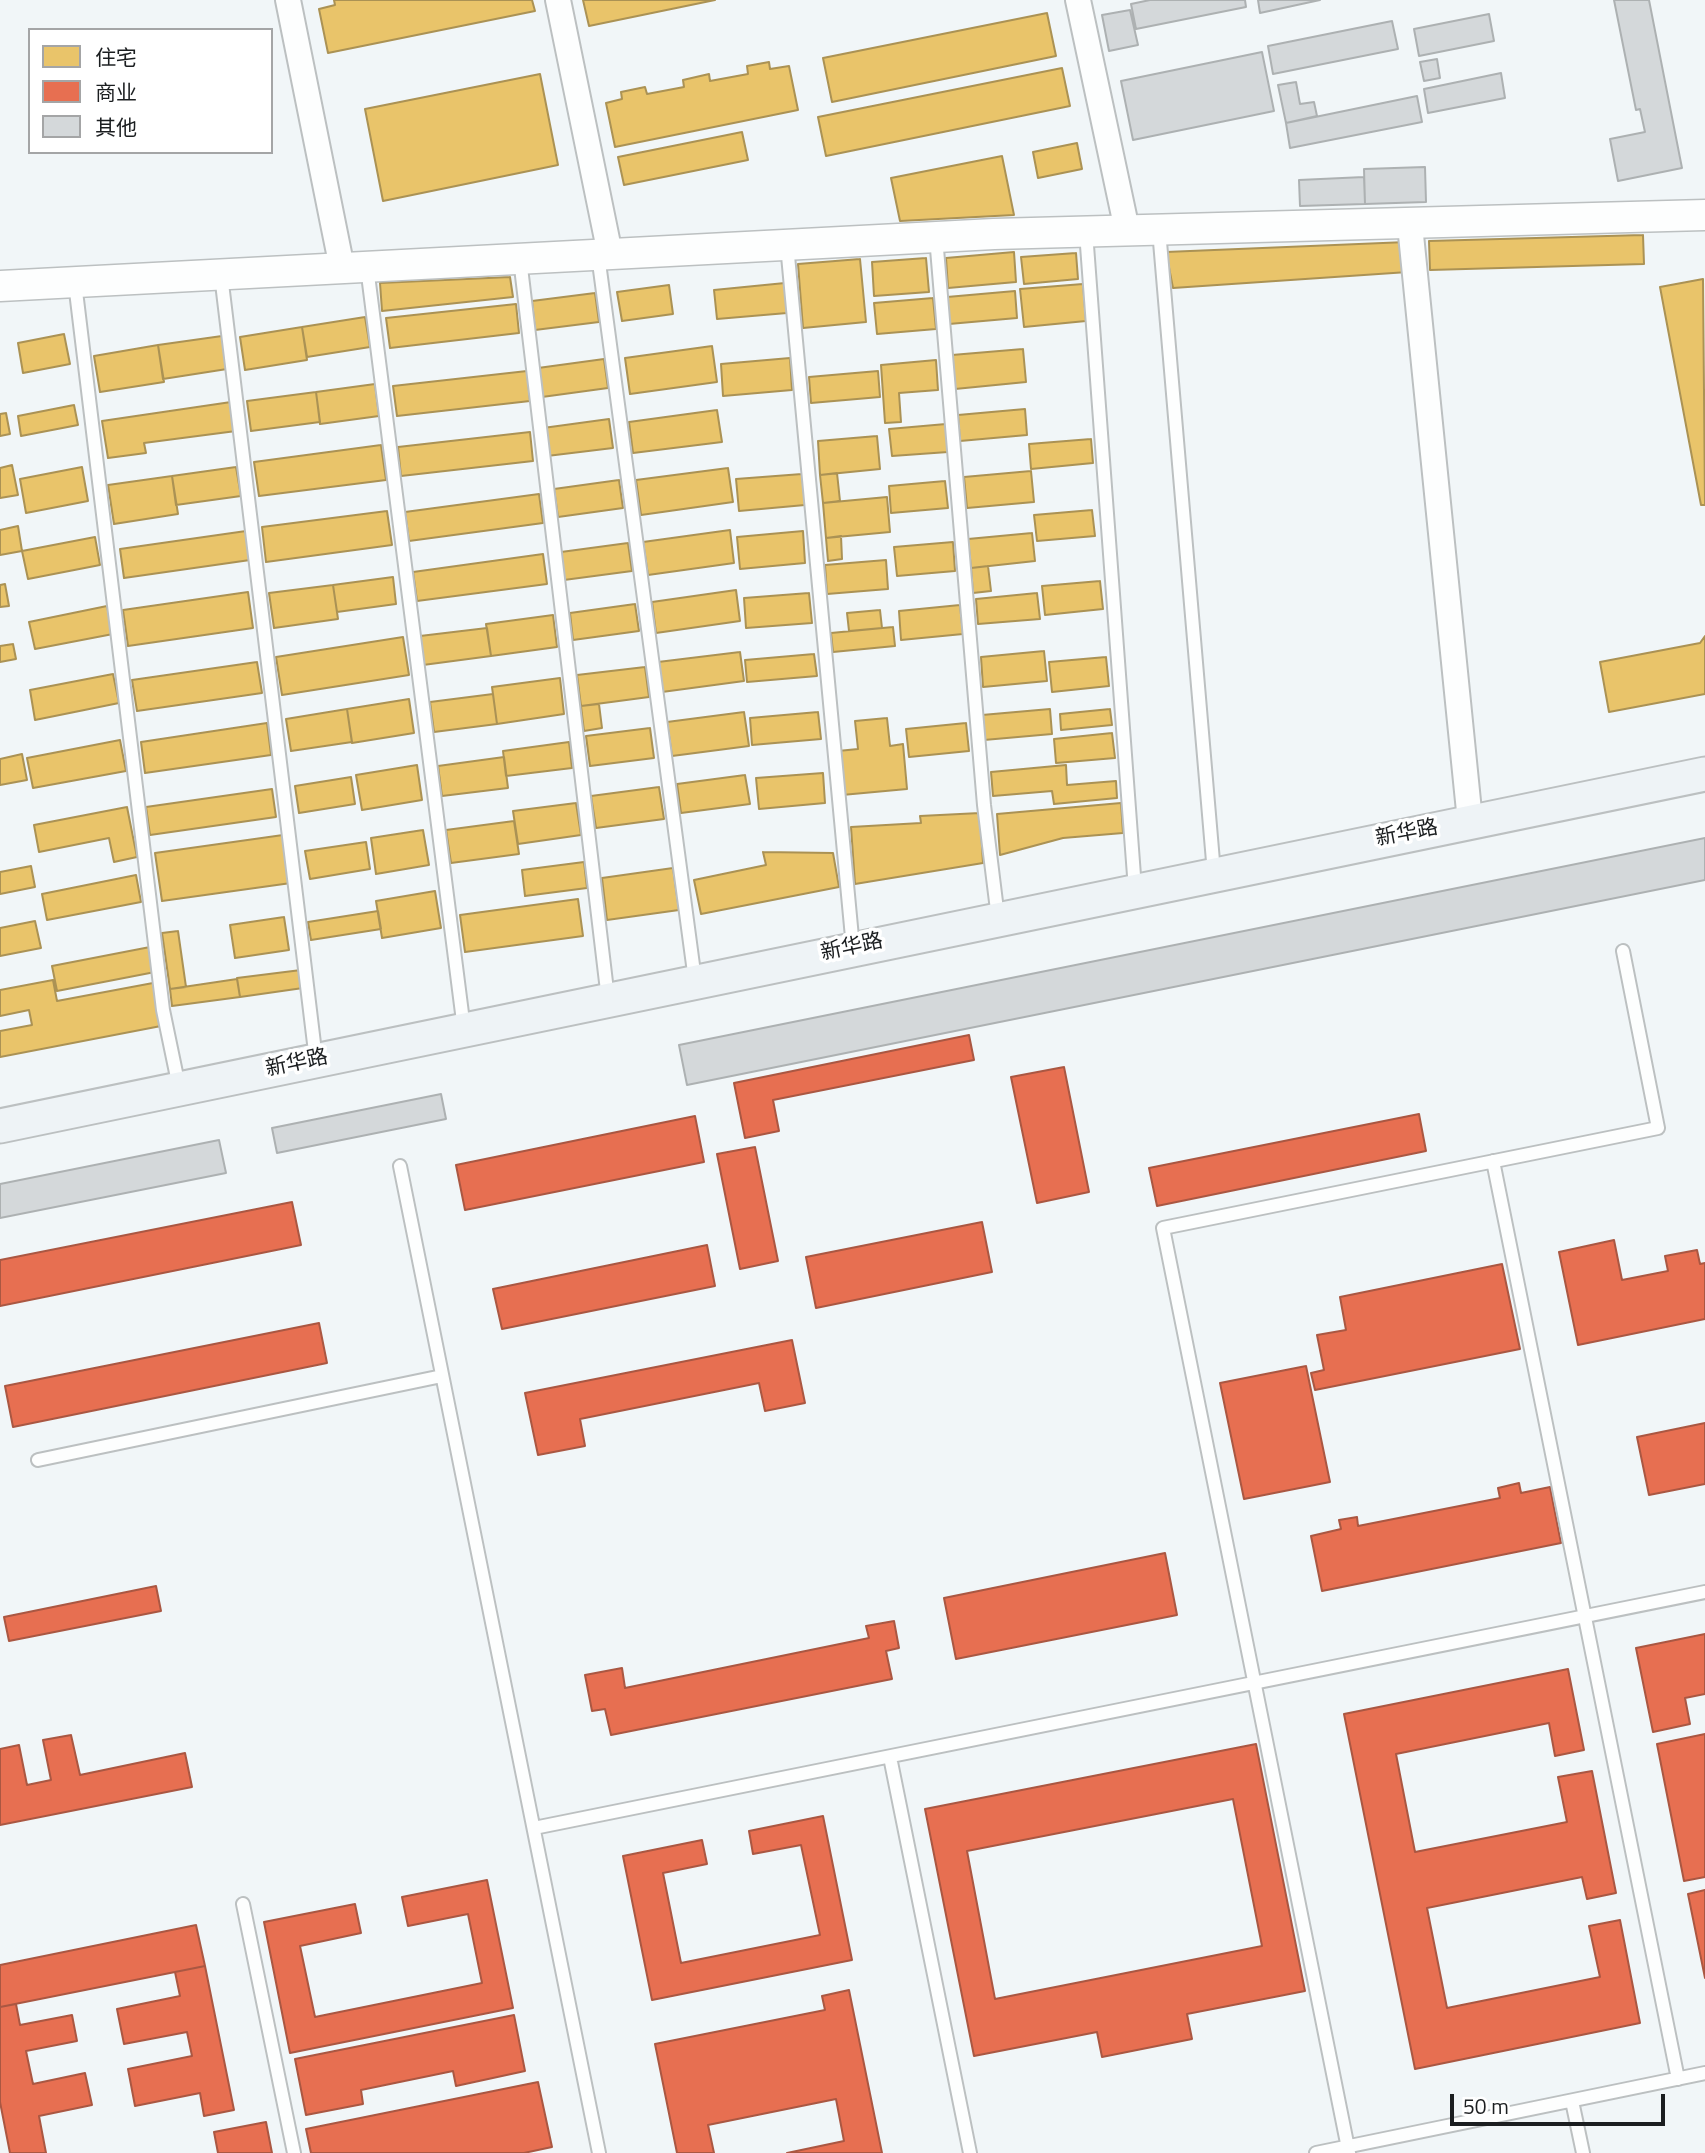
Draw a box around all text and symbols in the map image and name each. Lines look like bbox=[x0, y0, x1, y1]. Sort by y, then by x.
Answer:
legend bbox=[28, 28, 273, 154]
text: 住宅 bbox=[95, 41, 137, 73]
text: 商业 bbox=[95, 76, 137, 108]
text: 其他 bbox=[95, 111, 137, 143]
street label: 新华路 bbox=[1374, 816, 1440, 852]
street label: 新华路 bbox=[819, 929, 885, 967]
street label: 新华路 bbox=[264, 1045, 330, 1083]
scale bar bbox=[1453, 2080, 1668, 2124]
text: 50 m bbox=[1463, 2090, 1509, 2122]

